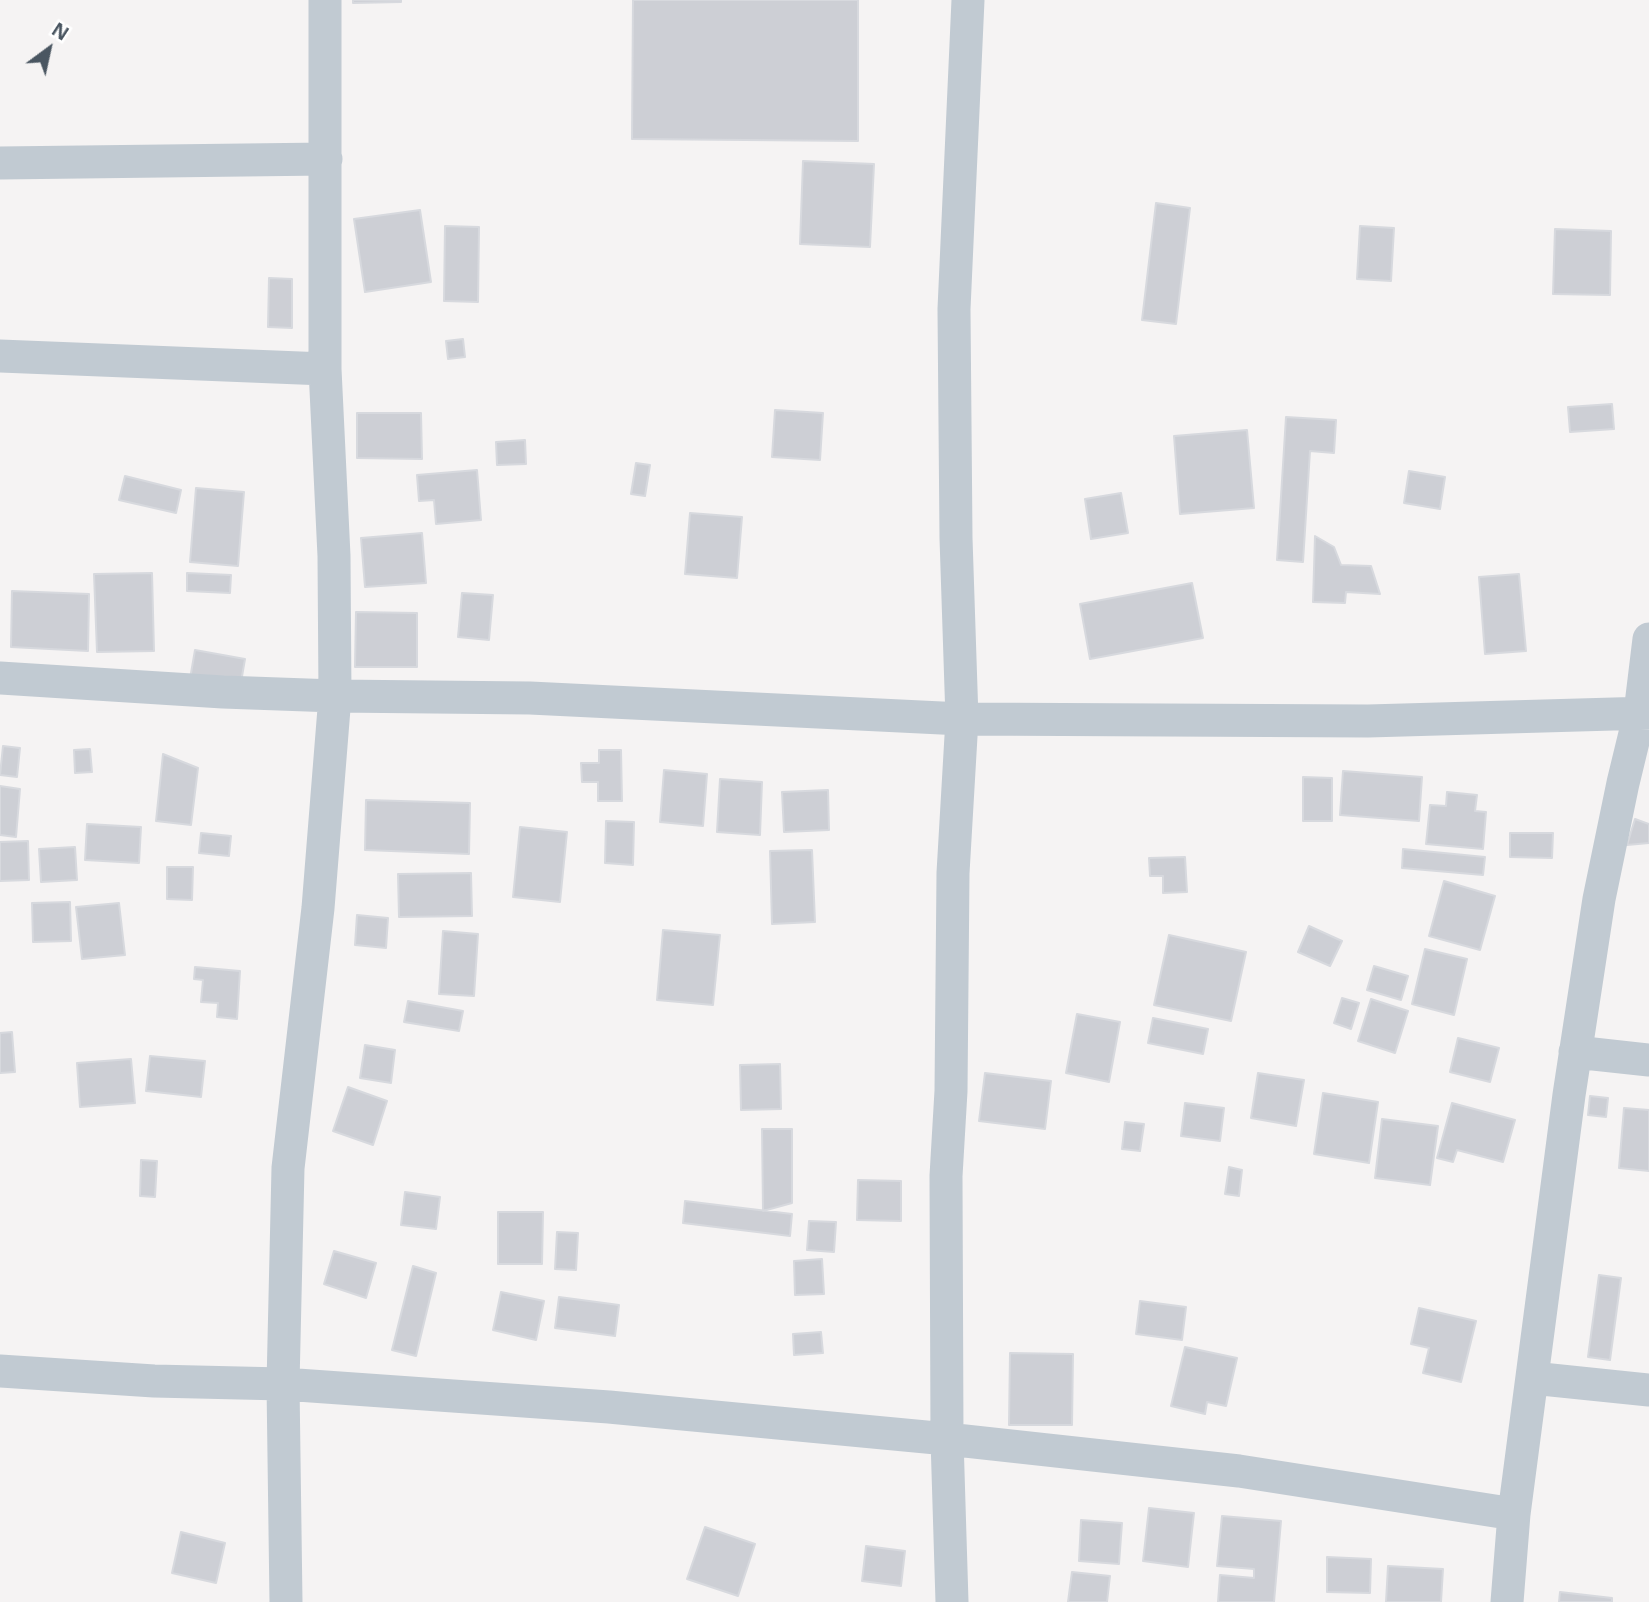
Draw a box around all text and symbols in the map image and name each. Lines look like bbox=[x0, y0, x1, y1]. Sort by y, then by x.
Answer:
north arrow bbox=[14, 14, 84, 84]
text: N bbox=[47, 16, 74, 46]

